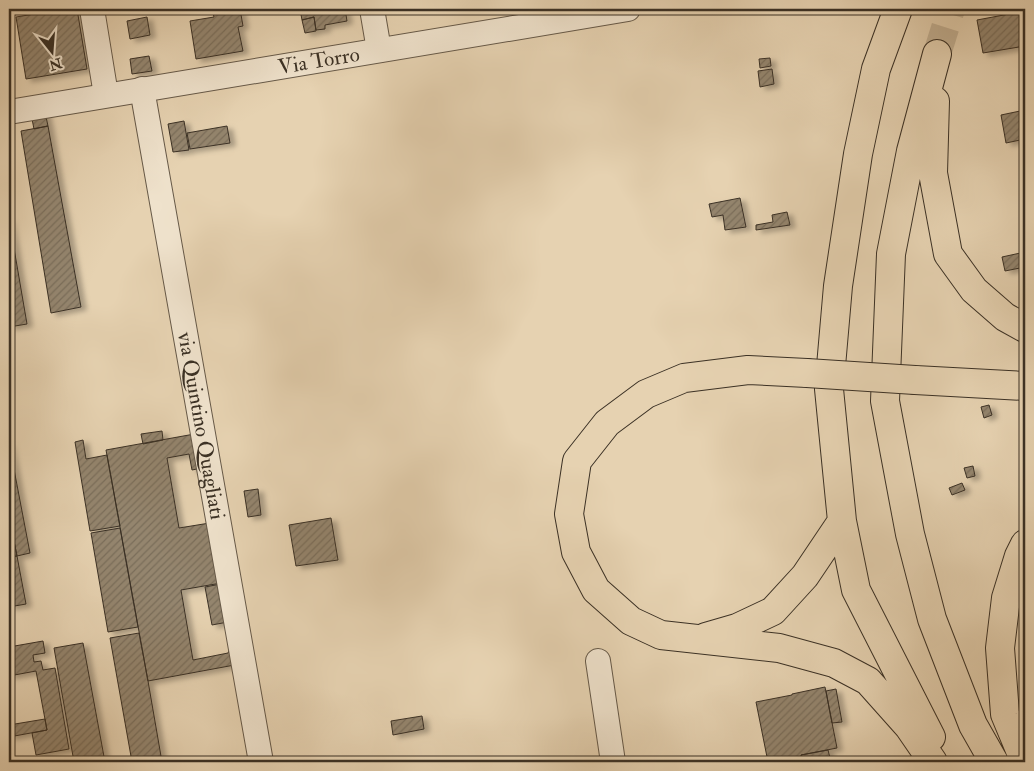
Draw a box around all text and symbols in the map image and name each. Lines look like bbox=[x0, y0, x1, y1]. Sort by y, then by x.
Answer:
north arrow bbox=[28, 28, 78, 78]
street label: Via Torro bbox=[276, 40, 361, 81]
text: N bbox=[47, 54, 65, 74]
street label: via Quintino Quagliati bbox=[172, 329, 231, 522]

